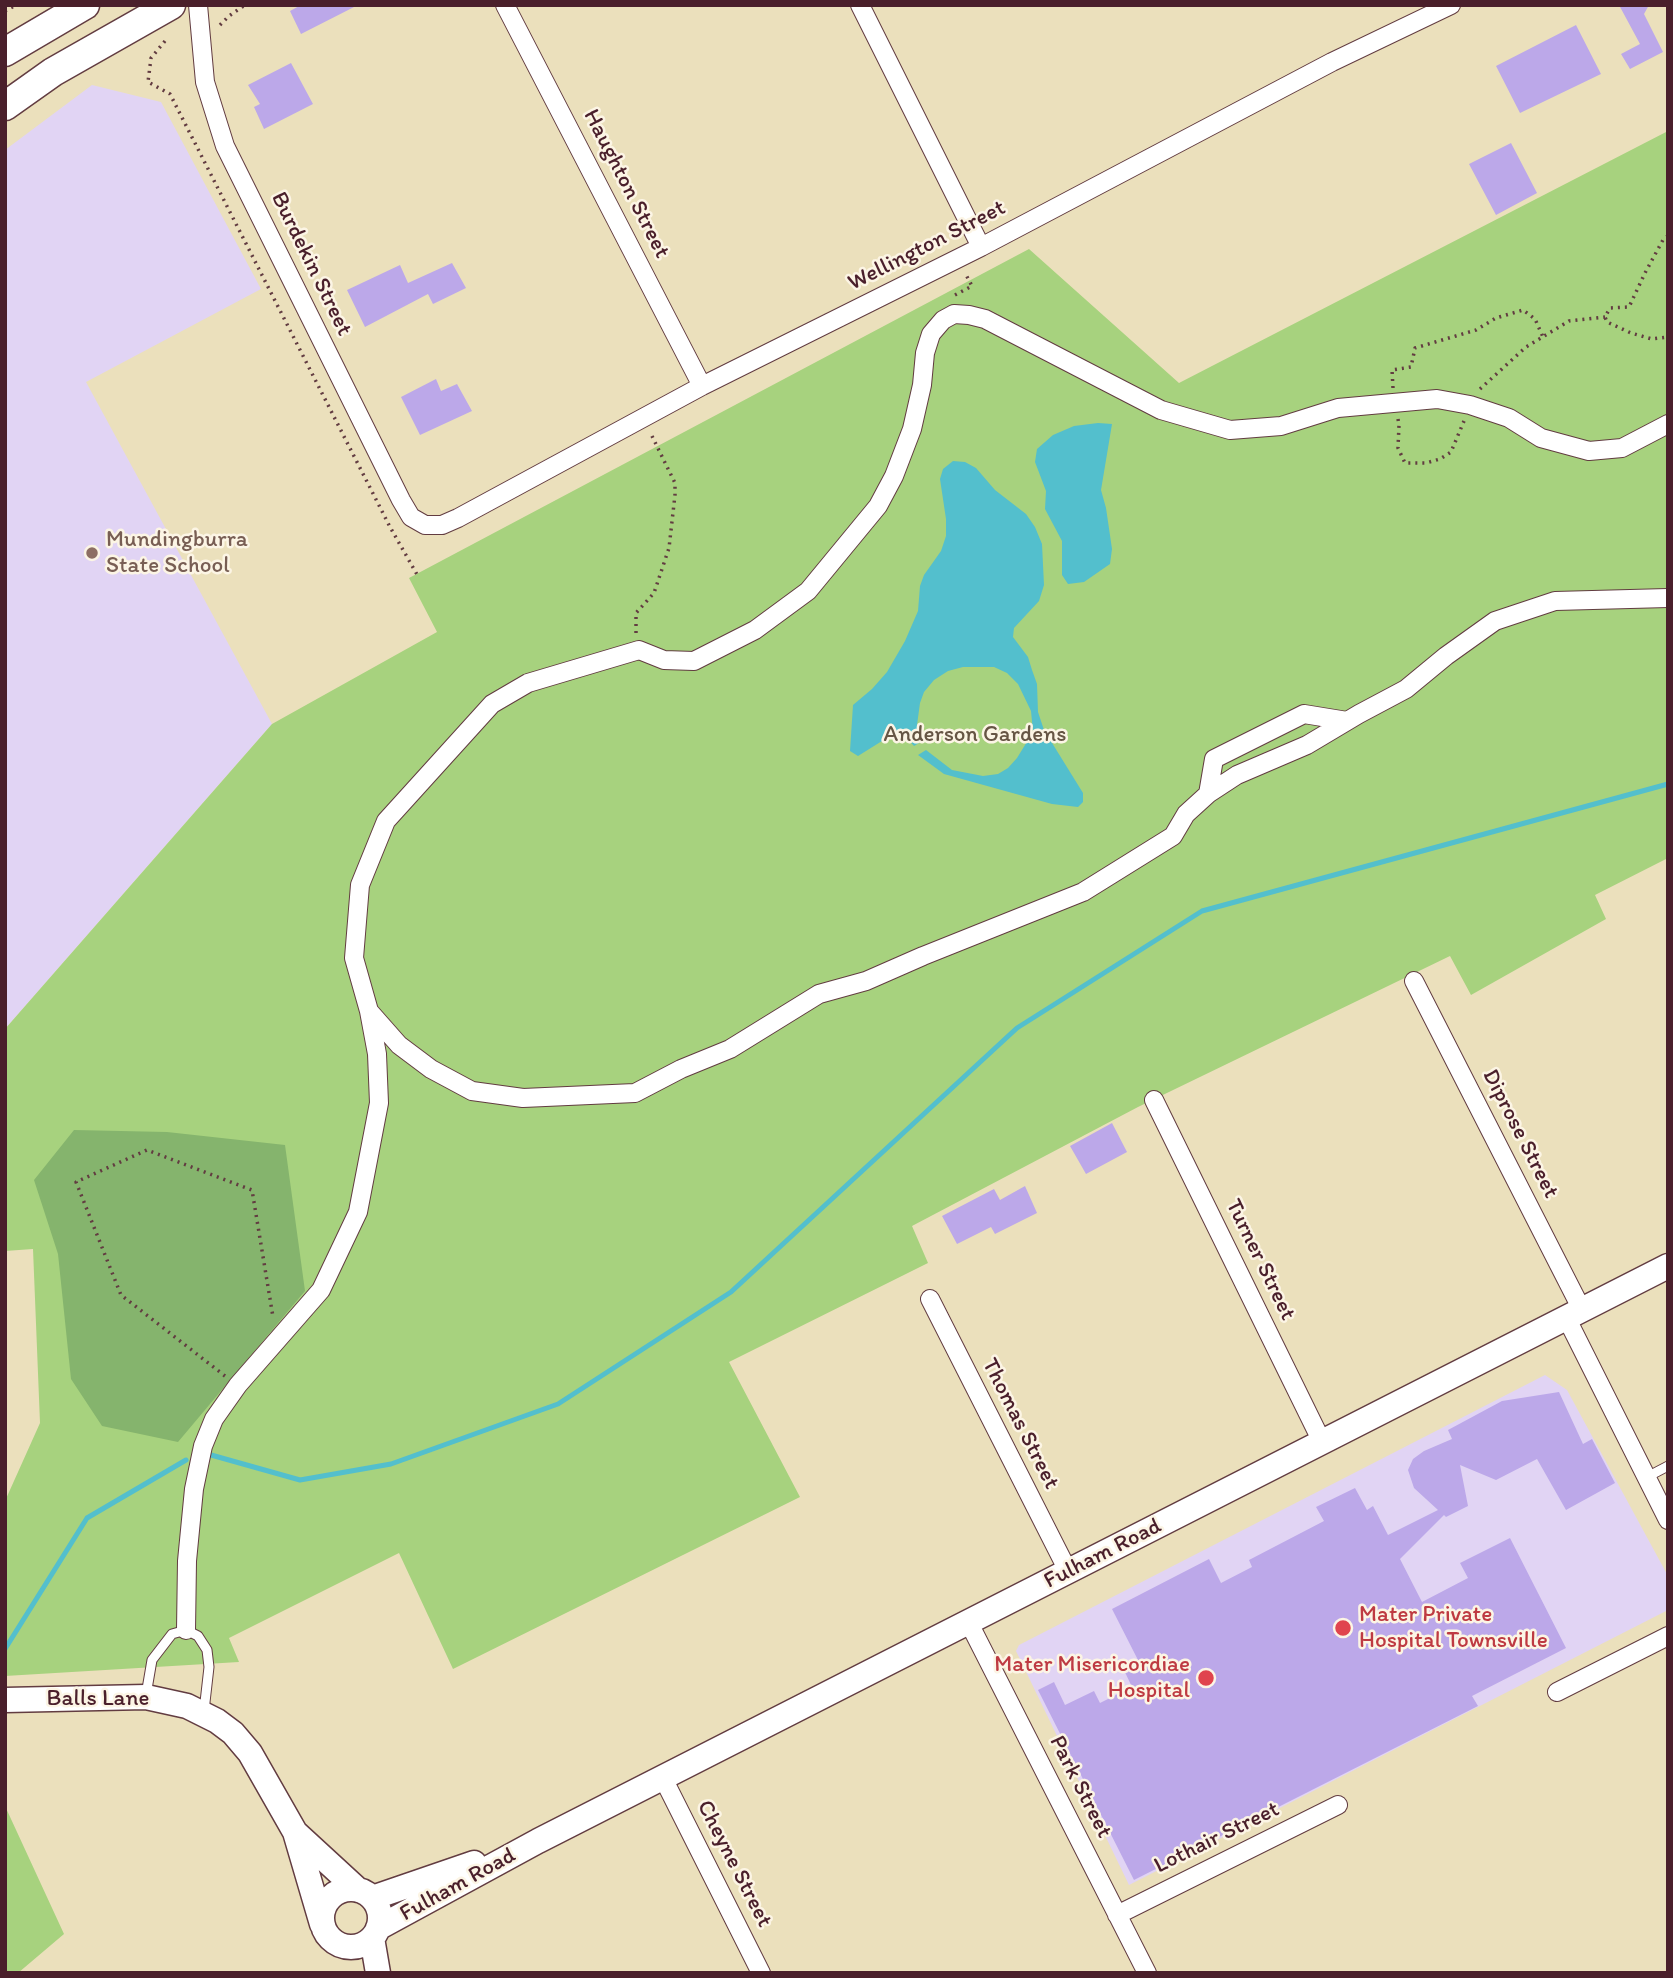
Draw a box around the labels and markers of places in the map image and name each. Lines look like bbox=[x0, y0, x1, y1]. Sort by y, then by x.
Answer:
place label: Mundingburra State School bbox=[106, 526, 248, 580]
marker: Mundingburra State School bbox=[84, 545, 100, 561]
place label: Mater Private Hospital Townsville bbox=[1359, 1601, 1548, 1655]
marker: Mater Private Hospital Townsville bbox=[1333, 1618, 1353, 1638]
place label: Mater Misericordiae Hospital bbox=[994, 1651, 1190, 1705]
marker: Mater Misericordiae Hospital bbox=[1196, 1668, 1216, 1688]

